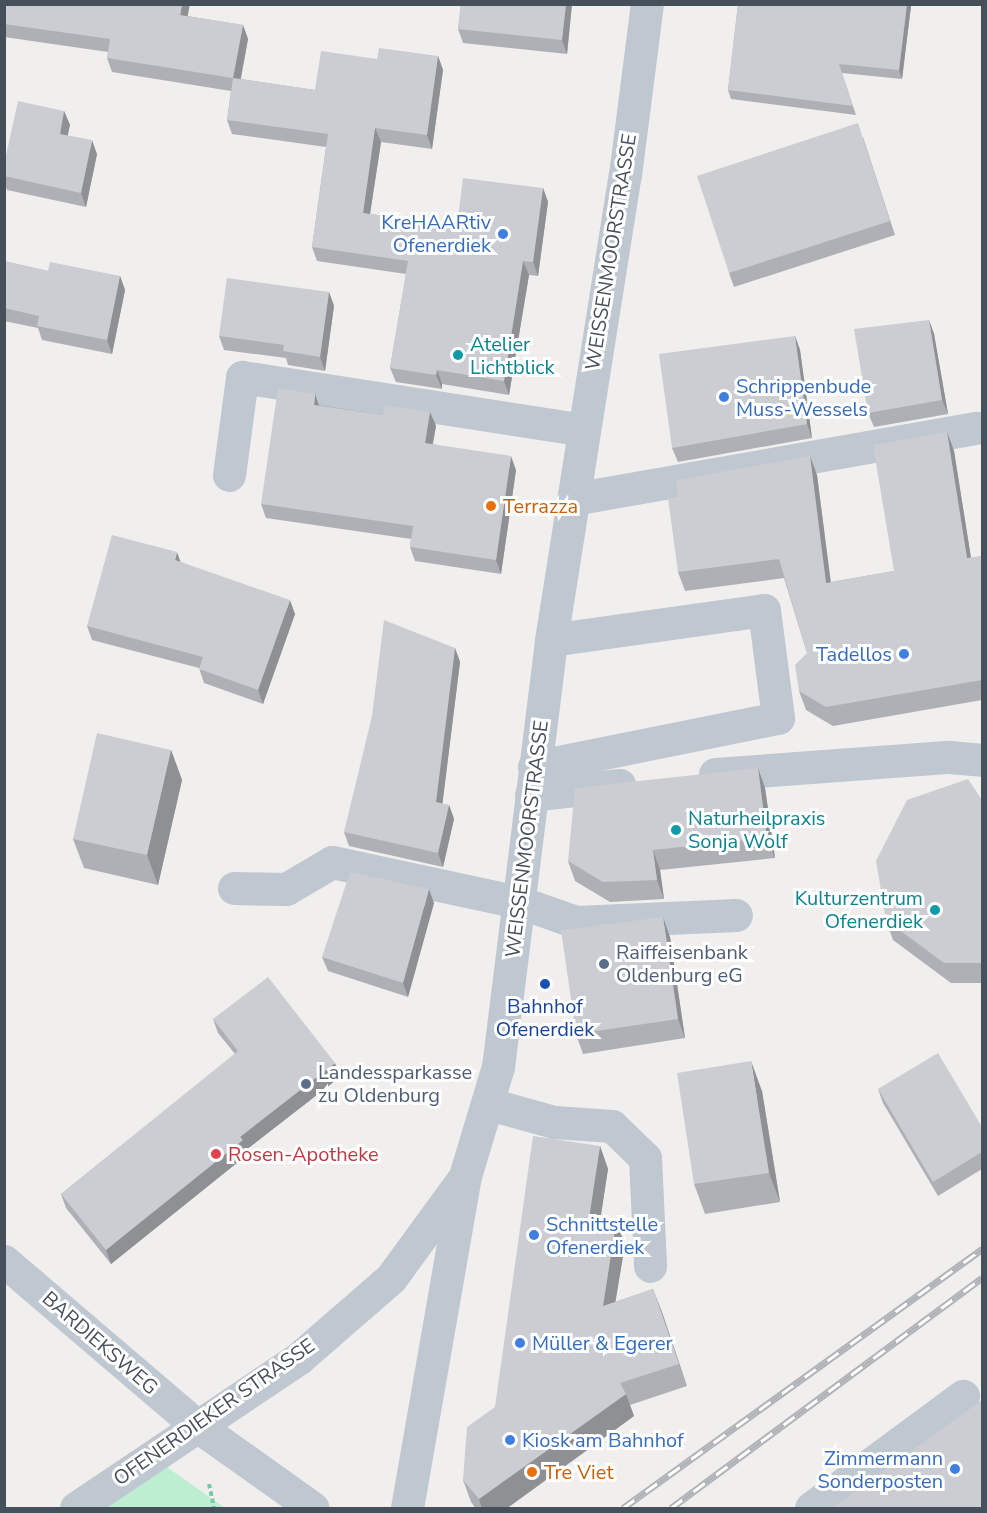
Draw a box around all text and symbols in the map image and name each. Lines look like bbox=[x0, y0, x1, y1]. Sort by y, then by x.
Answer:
street label: WEISSENMOORSTRASSE bbox=[580, 132, 642, 372]
place label: KreHAARtiv Ofenerdiek bbox=[381, 210, 491, 257]
marker: KreHAARtiv Ofenerdiek bbox=[496, 227, 510, 241]
place label: Atelier Lichtblick bbox=[470, 332, 555, 379]
marker: Atelier Lichtblick bbox=[451, 348, 465, 362]
place label: Schrippenbude Muss-Wessels bbox=[736, 374, 871, 421]
marker: Schrippenbude Muss-Wessels bbox=[717, 390, 731, 404]
place label: Terrazza bbox=[503, 494, 578, 518]
marker: Terrazza bbox=[484, 499, 498, 513]
place label: Tadellos bbox=[816, 642, 892, 666]
marker: Tadellos bbox=[897, 647, 911, 661]
street label: WEISSENMOORSTRASSE bbox=[501, 719, 553, 959]
place label: Naturheilpraxis Sonja Wolf bbox=[688, 807, 825, 854]
marker: Naturheilpraxis Sonja Wolf bbox=[669, 823, 683, 837]
place label: Kulturzentrum Ofenerdiek bbox=[795, 886, 923, 933]
marker: Kulturzentrum Ofenerdiek bbox=[928, 903, 942, 917]
place label: Raiffeisenbank Oldenburg eG bbox=[616, 940, 748, 987]
marker: Raiffeisenbank Oldenburg eG bbox=[597, 957, 611, 971]
marker: Bahnhof Ofenerdiek bbox=[538, 977, 552, 991]
place label: Bahnhof Ofenerdiek bbox=[496, 994, 594, 1041]
place label: Landessparkasse zu Oldenburg bbox=[318, 1060, 472, 1107]
marker: Landessparkasse zu Oldenburg bbox=[299, 1077, 313, 1091]
place label: Rosen-Apotheke bbox=[228, 1142, 379, 1166]
marker: Rosen-Apotheke bbox=[209, 1147, 223, 1161]
place label: Schnittstelle Ofenerdiek bbox=[546, 1212, 658, 1259]
marker: Schnittstelle Ofenerdiek bbox=[527, 1228, 541, 1242]
street label: BARDIEKSWEG bbox=[37, 1286, 163, 1400]
place label: Müller & Egerer bbox=[532, 1331, 673, 1355]
street label: OFENERDIEKER STRASSE bbox=[109, 1333, 319, 1491]
marker: Müller & Egerer bbox=[513, 1336, 527, 1350]
place label: Kiosk am Bahnhof bbox=[522, 1428, 684, 1452]
marker: Kiosk am Bahnhof bbox=[503, 1433, 517, 1447]
place label: Zimmermann Sonderposten bbox=[818, 1446, 943, 1493]
place label: Tre Viet bbox=[544, 1460, 613, 1484]
marker: Zimmermann Sonderposten bbox=[948, 1462, 962, 1476]
marker: Tre Viet bbox=[525, 1465, 539, 1479]

